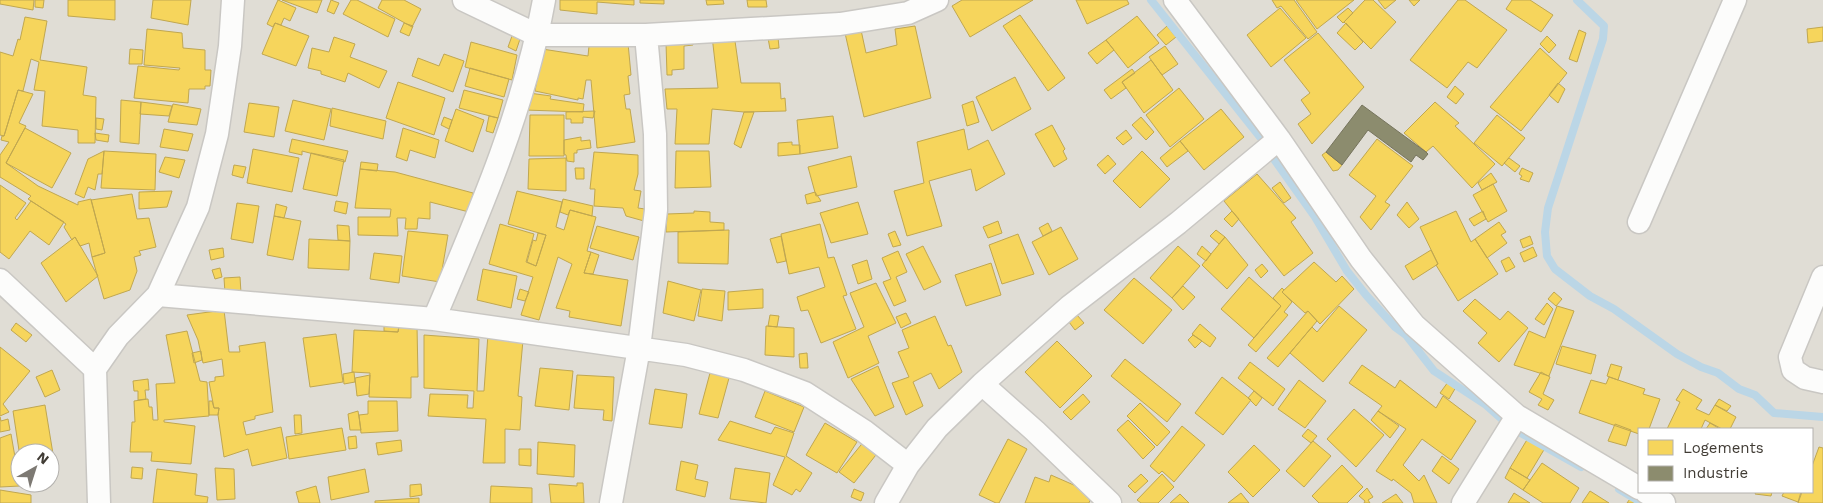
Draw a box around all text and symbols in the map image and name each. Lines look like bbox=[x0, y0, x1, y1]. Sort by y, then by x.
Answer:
legend bbox=[1638, 428, 1813, 493]
text: Logements bbox=[1683, 439, 1764, 457]
north arrow bbox=[10, 443, 60, 493]
text: N bbox=[34, 448, 52, 467]
text: Industrie bbox=[1683, 464, 1748, 482]

